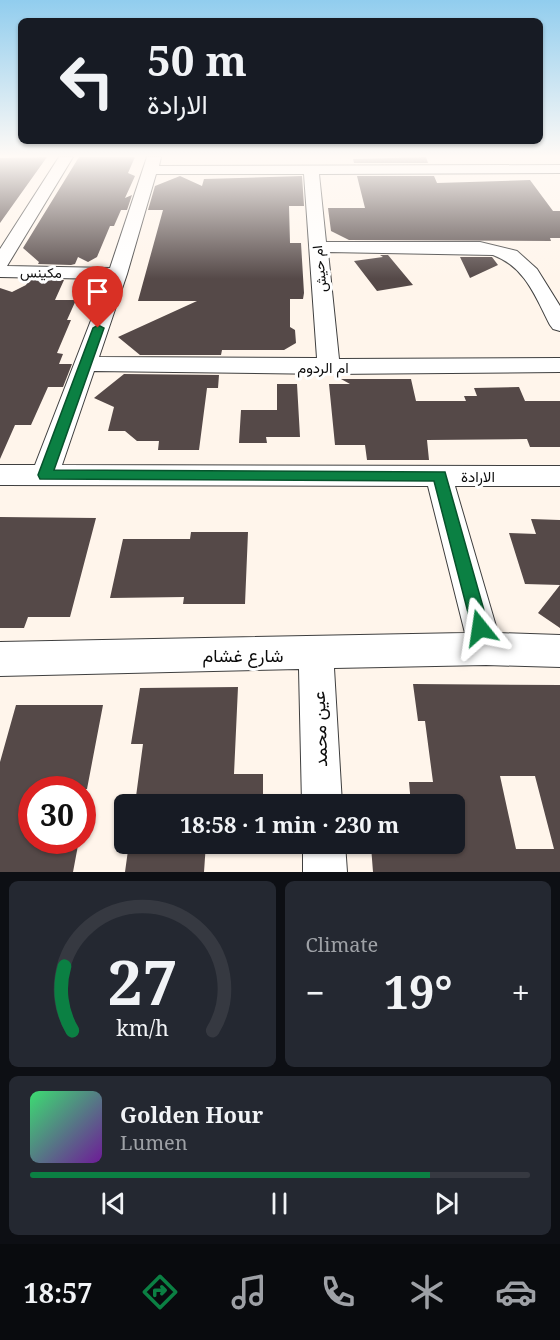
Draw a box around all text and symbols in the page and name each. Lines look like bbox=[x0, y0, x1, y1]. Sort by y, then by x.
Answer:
text: 50 m bbox=[147, 31, 247, 88]
icon: left bbox=[48, 42, 126, 120]
text: الارادة bbox=[147, 85, 208, 122]
street label: ام حيش bbox=[307, 245, 331, 293]
street label: مكينس bbox=[20, 262, 62, 282]
pin bbox=[72, 266, 123, 328]
icon: arrive bbox=[81, 275, 114, 308]
street label: ام الردوم bbox=[297, 357, 349, 378]
street label: الارادة bbox=[461, 466, 495, 486]
position arrow bbox=[448, 596, 512, 660]
street label: شارع غشام bbox=[203, 643, 283, 668]
street label: عين محمد bbox=[306, 691, 332, 767]
speed limit sign: 30 bbox=[18, 776, 96, 854]
text: 18:58 · 1 min · 230 m bbox=[180, 809, 399, 839]
text: Climate bbox=[306, 931, 378, 958]
text: 27 bbox=[107, 938, 178, 1023]
text: 19° bbox=[384, 961, 453, 1022]
text: − bbox=[306, 970, 325, 1015]
text: + bbox=[512, 970, 530, 1015]
text: km/h bbox=[116, 1013, 169, 1042]
text: Golden Hour bbox=[120, 1099, 263, 1129]
text: Lumen bbox=[120, 1129, 188, 1156]
icon: previous bbox=[97, 1187, 130, 1220]
icon: pause bbox=[263, 1187, 296, 1220]
icon: next bbox=[430, 1187, 463, 1220]
icon: directions bbox=[139, 1271, 181, 1313]
icon: music bbox=[228, 1271, 270, 1313]
icon: phone bbox=[317, 1271, 359, 1313]
icon: climate bbox=[406, 1271, 448, 1313]
icon: car bbox=[495, 1271, 537, 1313]
text: 18:57 bbox=[23, 1274, 93, 1311]

